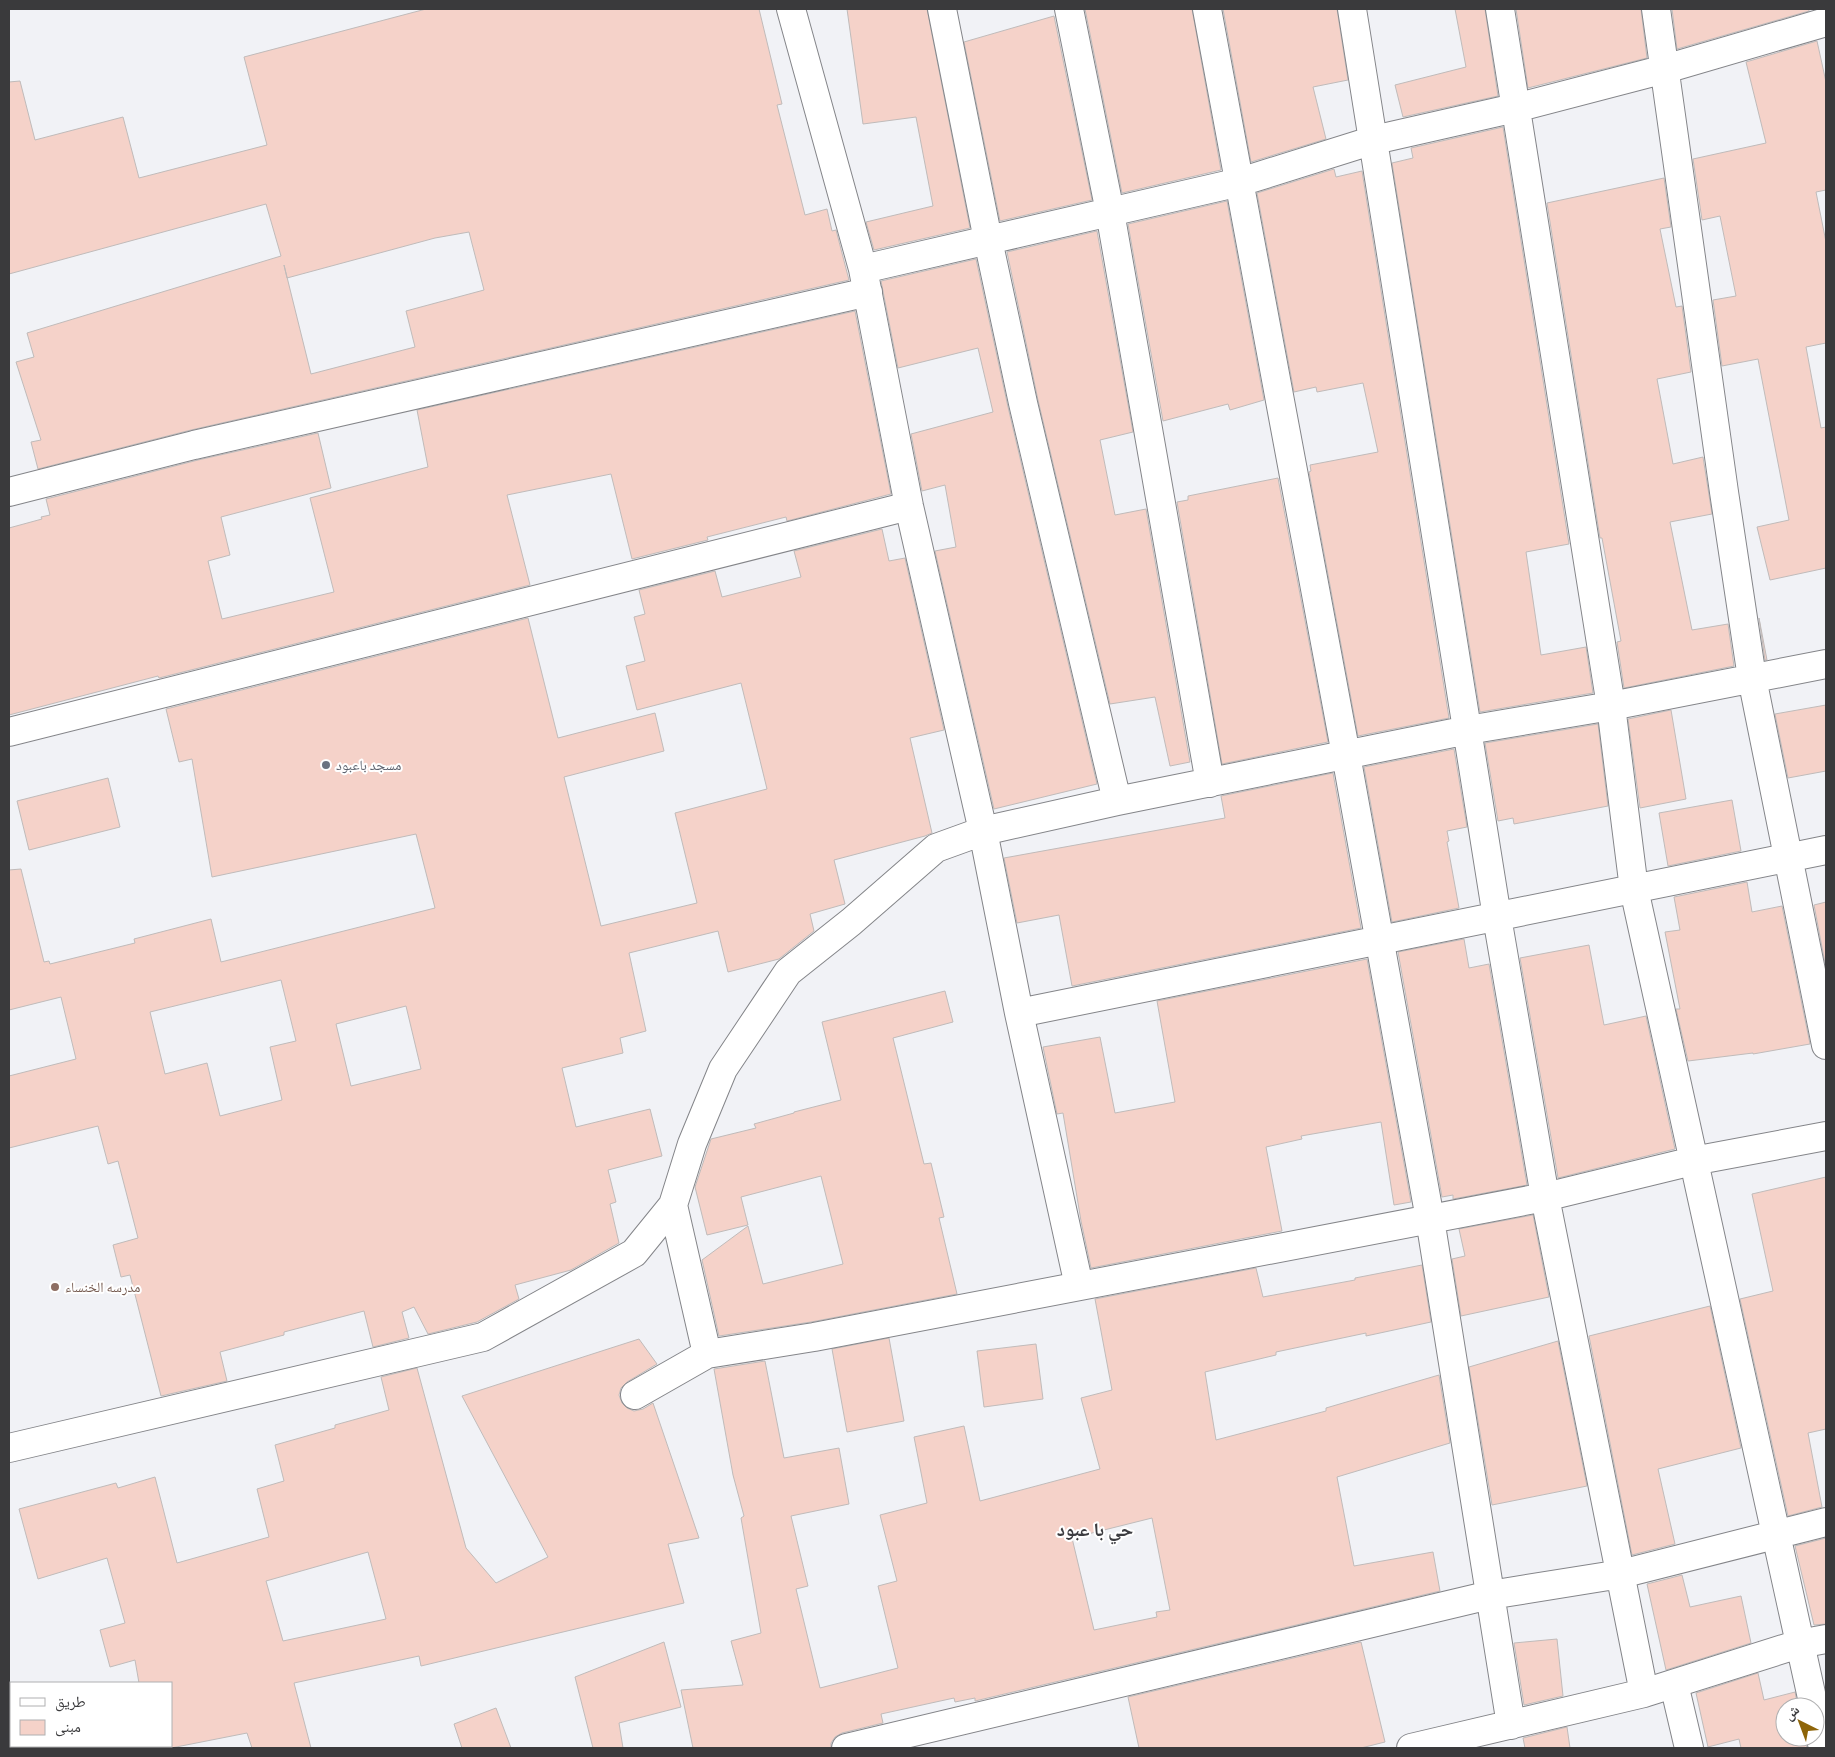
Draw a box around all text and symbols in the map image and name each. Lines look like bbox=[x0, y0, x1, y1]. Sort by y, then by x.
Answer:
place label: مسجد باعبود bbox=[336, 756, 401, 774]
marker: مسجد باعبود bbox=[320, 759, 332, 771]
place label: مدرسه الخنساء bbox=[65, 1278, 140, 1296]
marker: مدرسه الخنساء bbox=[49, 1281, 61, 1293]
district label: حي با عبود bbox=[1057, 1517, 1133, 1545]
legend bbox=[10, 1682, 172, 1747]
text: طريق bbox=[55, 1692, 86, 1712]
north arrow bbox=[1775, 1697, 1825, 1747]
text: ش bbox=[1780, 1701, 1803, 1724]
text: مبنى bbox=[55, 1717, 81, 1737]

